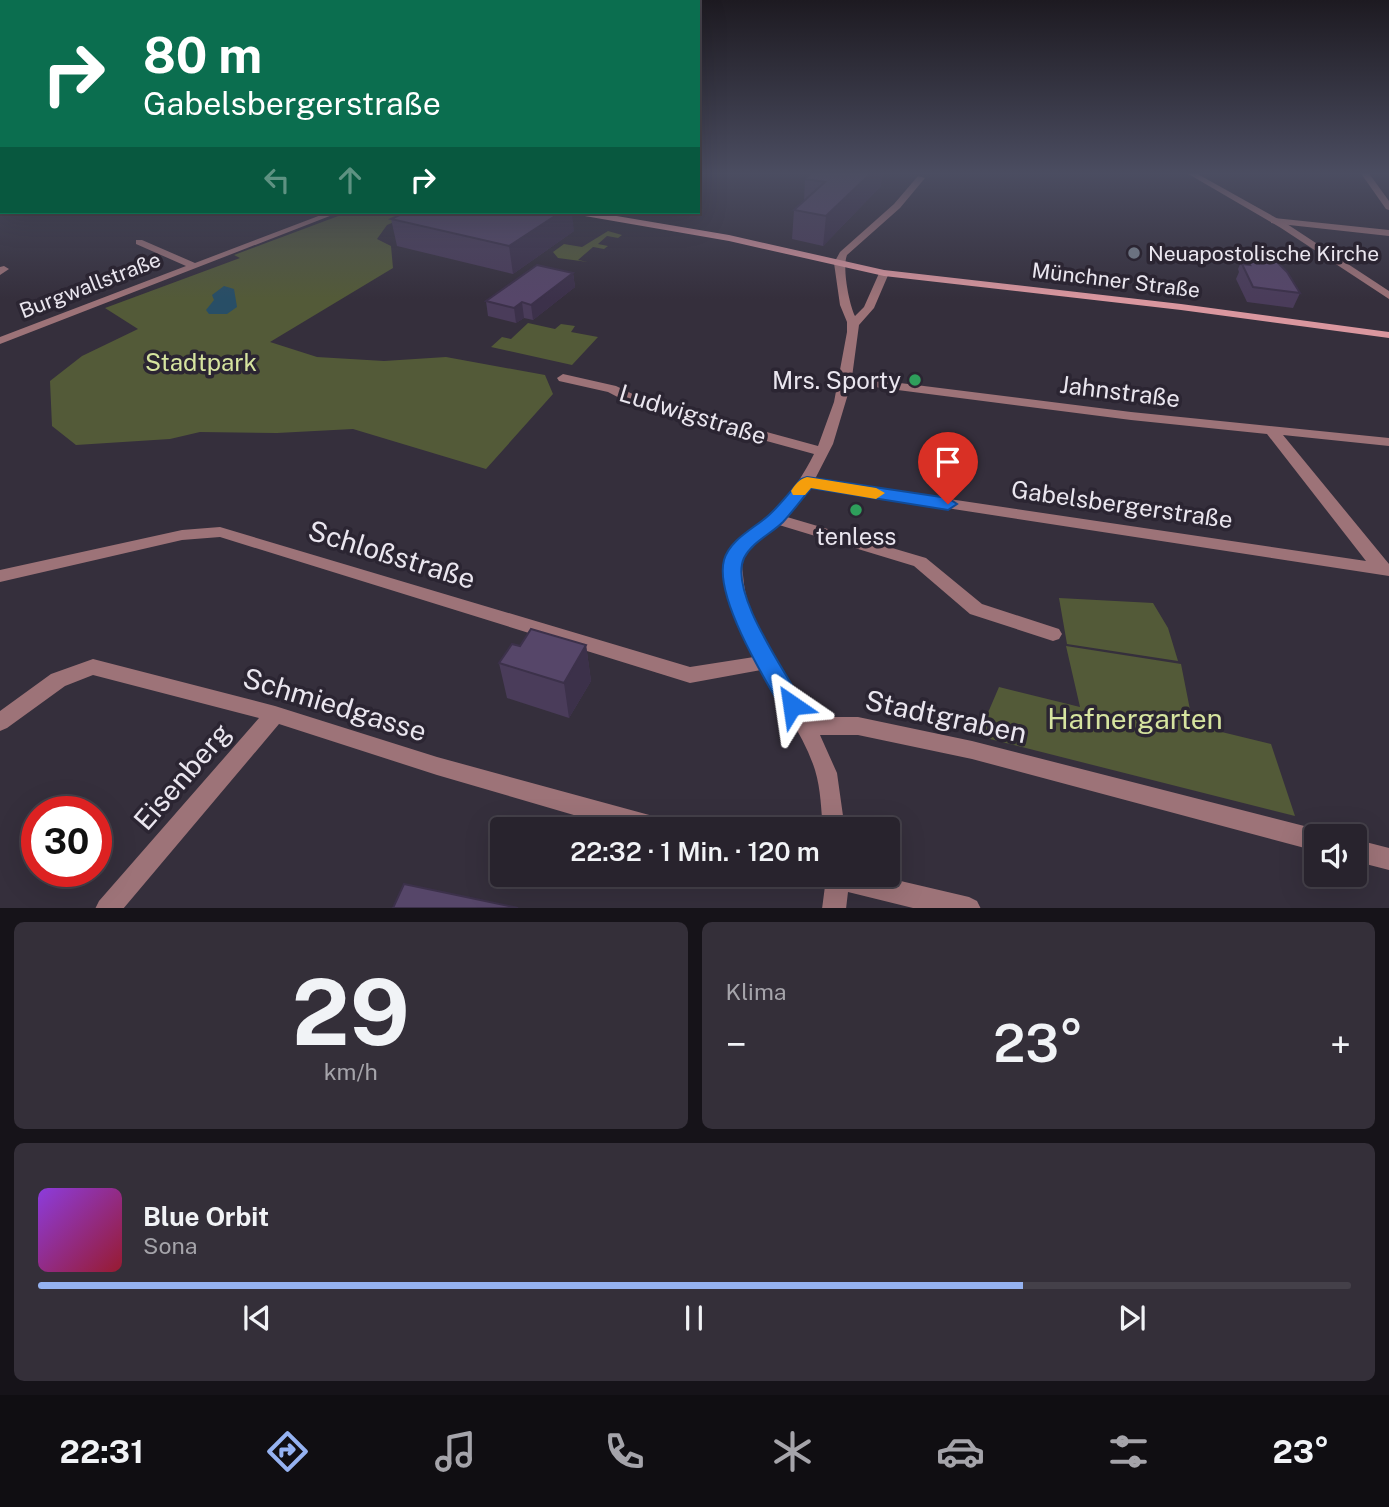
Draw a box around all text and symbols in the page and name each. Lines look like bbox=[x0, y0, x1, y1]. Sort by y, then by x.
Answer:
text: 80 m bbox=[143, 26, 262, 84]
icon: right bbox=[28, 28, 119, 119]
text: Gabelsbergerstraße bbox=[143, 85, 441, 122]
icon: left bbox=[258, 161, 296, 199]
icon: ahead bbox=[331, 161, 369, 199]
icon: right bbox=[404, 161, 442, 199]
place label: Neuapostolische Kirche bbox=[1148, 241, 1379, 266]
marker: Neuapostolische Kirche bbox=[1126, 245, 1142, 261]
street label: Burgwallstraße bbox=[16, 247, 164, 323]
street label: Münchner Straße bbox=[1030, 257, 1202, 303]
park label: Stadtpark bbox=[145, 348, 257, 376]
place label: Mrs. Sporty bbox=[772, 366, 901, 394]
street label: Jahnstraße bbox=[1058, 370, 1182, 412]
marker: Mrs. Sporty bbox=[907, 372, 923, 388]
street label: Ludwigstraße bbox=[616, 378, 770, 450]
pin bbox=[918, 432, 978, 504]
icon: arrive bbox=[929, 443, 967, 481]
street label: Gabelsbergerstraße bbox=[1009, 475, 1235, 533]
marker: tenless bbox=[848, 502, 864, 518]
street label: Schloßstraße bbox=[304, 513, 480, 595]
place label: tenless bbox=[816, 522, 896, 550]
street label: Schmiedgasse bbox=[239, 660, 431, 748]
position arrow bbox=[755, 668, 829, 742]
street label: Stadtgraben bbox=[862, 683, 1030, 749]
park label: Hafnergarten bbox=[1047, 702, 1223, 735]
street label: Eisenberg bbox=[127, 716, 237, 836]
speed limit sign: 30 bbox=[21, 796, 112, 887]
map controls bbox=[1304, 824, 1367, 887]
button: sound bbox=[1304, 824, 1367, 887]
text: 22:32 · 1 Min. · 120 m bbox=[570, 836, 820, 867]
text: 29 bbox=[292, 959, 410, 1065]
text: Klima bbox=[726, 978, 786, 1005]
text: 23° bbox=[993, 1013, 1083, 1074]
text: − bbox=[726, 1022, 747, 1067]
text: + bbox=[1330, 1022, 1351, 1067]
text: km/h bbox=[324, 1058, 378, 1085]
text: Blue Orbit bbox=[143, 1201, 269, 1232]
text: Sona bbox=[143, 1232, 197, 1259]
icon: previous bbox=[238, 1299, 276, 1337]
icon: pause bbox=[675, 1299, 713, 1337]
icon: next bbox=[1113, 1299, 1151, 1337]
icon: directions bbox=[263, 1427, 312, 1476]
icon: music bbox=[431, 1427, 480, 1476]
icon: phone bbox=[600, 1427, 649, 1476]
icon: climate bbox=[768, 1427, 817, 1476]
icon: car bbox=[936, 1427, 985, 1476]
icon: filters bbox=[1104, 1427, 1153, 1476]
text: 22:31 bbox=[60, 1433, 144, 1470]
text: 23° bbox=[1273, 1433, 1329, 1470]

